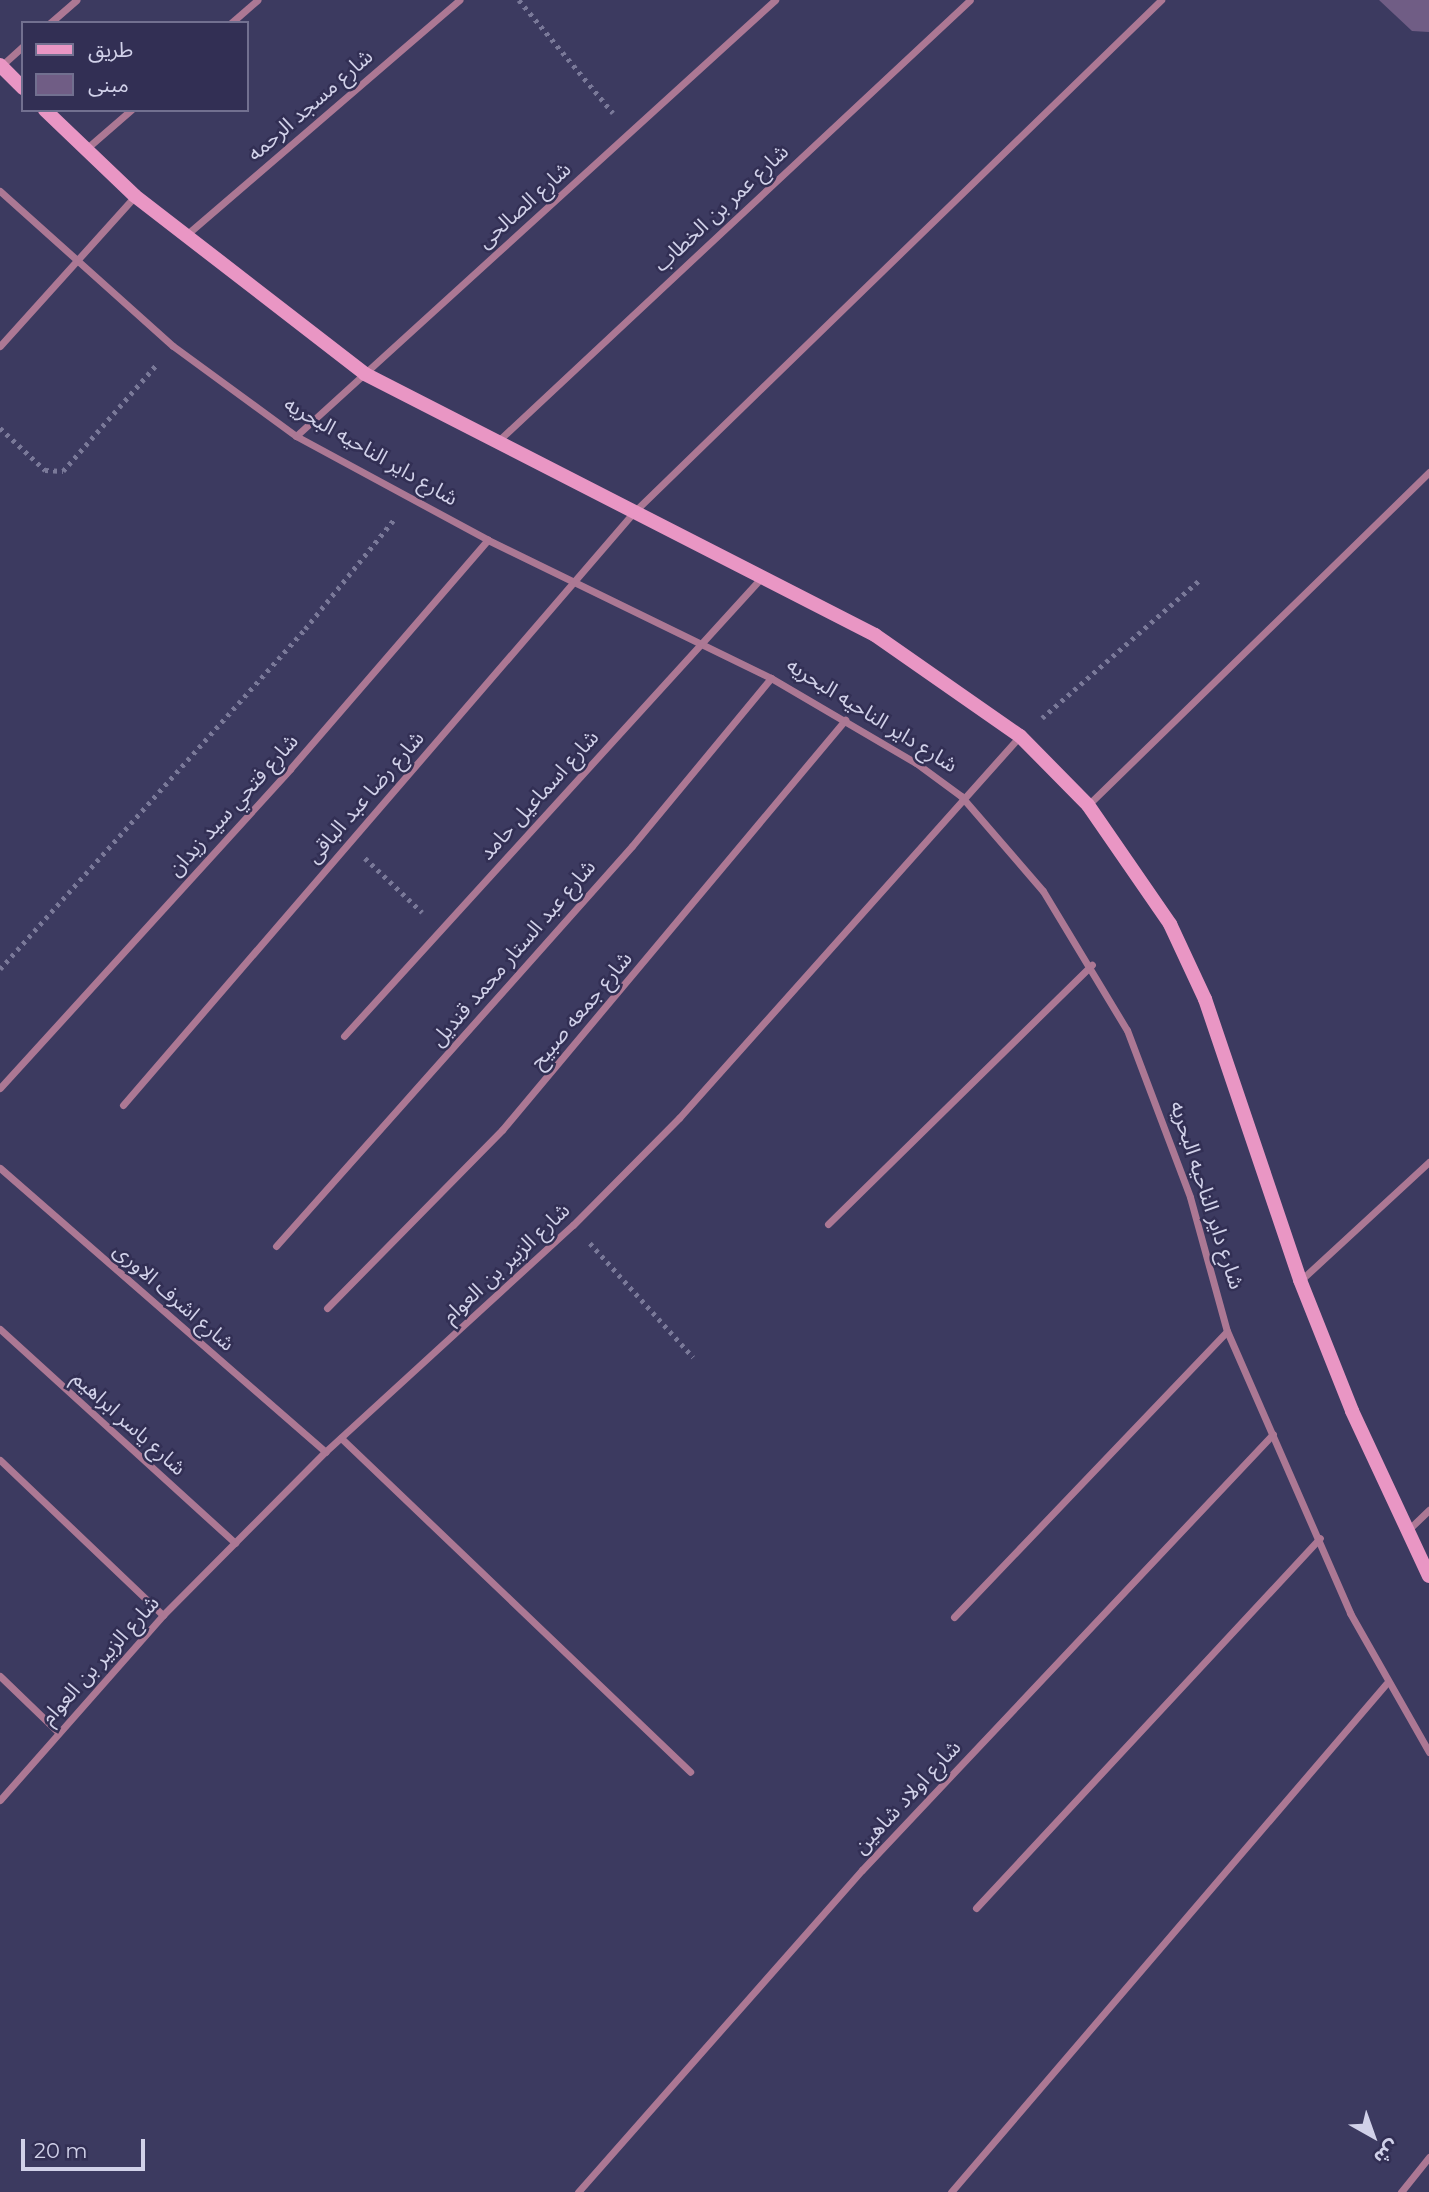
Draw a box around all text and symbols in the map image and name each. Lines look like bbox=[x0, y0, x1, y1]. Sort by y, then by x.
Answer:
legend bbox=[21, 21, 248, 112]
text: طريق bbox=[88, 37, 133, 62]
street label: شارع مسجد الرحمه bbox=[242, 44, 378, 166]
text: مبنى bbox=[88, 72, 129, 97]
street label: شارع عمر بن الخطاب bbox=[648, 139, 794, 277]
street label: شارع الصالحى bbox=[472, 156, 576, 254]
street label: شارع داير الناحيه البحريه bbox=[280, 391, 462, 511]
street label: شارع داير الناحيه البحريه bbox=[782, 652, 962, 778]
street label: شارع اسماعيل حامد bbox=[474, 725, 604, 865]
street label: شارع رضا عبد الباقى bbox=[301, 726, 429, 868]
street label: شارع فتحي سيد زيدان bbox=[162, 729, 304, 881]
street label: شارع عبد الستار محمد قنديل bbox=[425, 855, 601, 1051]
street label: شارع جمعه صبيح bbox=[525, 946, 637, 1074]
street label: شارع داير الناحيه البحريه bbox=[1165, 1098, 1249, 1292]
street label: شارع الزبير بن العوام bbox=[437, 1198, 575, 1328]
street label: شارع اشرف الاورى bbox=[108, 1238, 240, 1356]
street label: شارع ياسر ابراهيم bbox=[67, 1365, 191, 1481]
street label: شارع الزبير بن العوام bbox=[35, 1590, 165, 1730]
street label: شارع اولاد شاهين bbox=[848, 1735, 966, 1859]
north arrow bbox=[1338, 2101, 1408, 2171]
scale bar bbox=[24, 2126, 149, 2170]
text: ش bbox=[1369, 2135, 1404, 2170]
text: 20 m bbox=[34, 2138, 88, 2163]

